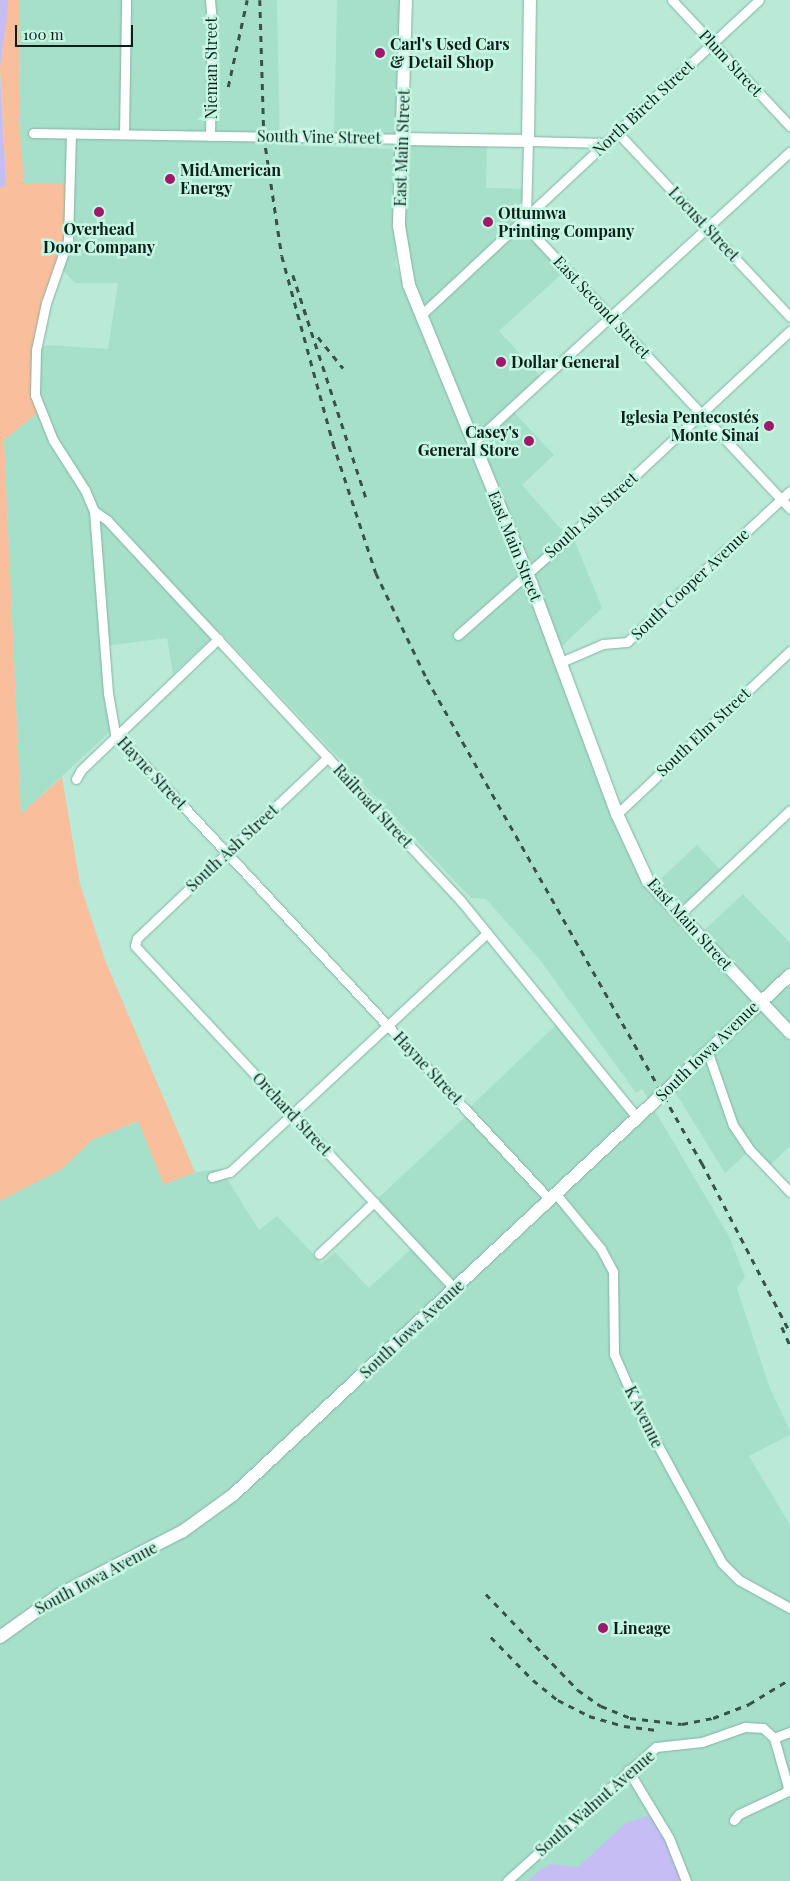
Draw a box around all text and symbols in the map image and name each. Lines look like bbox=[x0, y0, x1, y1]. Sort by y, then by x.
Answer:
scale bar bbox=[18, 15, 135, 47]
street label: Nieman Street bbox=[201, 17, 221, 119]
text: 100 m bbox=[23, 24, 64, 44]
street label: Plum Street bbox=[695, 26, 767, 100]
place label: Carl's Used Cars & Detail Shop bbox=[390, 34, 510, 72]
marker: Carl's Used Cars & Detail Shop bbox=[374, 47, 386, 59]
street label: North Birch Street bbox=[588, 56, 698, 160]
street label: East Main Street bbox=[390, 89, 414, 207]
street label: South Vine Street bbox=[257, 126, 381, 148]
place label: MidAmerican Energy bbox=[180, 160, 281, 198]
marker: MidAmerican Energy bbox=[164, 173, 176, 185]
street label: Locust Street bbox=[665, 183, 743, 265]
place label: Ottumwa Printing Company bbox=[498, 203, 634, 241]
marker: Overhead Door Company bbox=[93, 206, 105, 218]
marker: Ottumwa Printing Company bbox=[482, 216, 494, 228]
place label: Overhead Door Company bbox=[43, 219, 155, 257]
street label: East Second Street bbox=[549, 252, 655, 362]
place label: Dollar General bbox=[511, 352, 620, 372]
marker: Dollar General bbox=[495, 356, 507, 368]
place label: Iglesia Pentecostés Monte Sinaí bbox=[620, 407, 759, 445]
marker: Iglesia Pentecostés Monte Sinaí bbox=[763, 420, 775, 432]
place label: Casey's General Store bbox=[418, 422, 519, 460]
marker: Casey's General Store bbox=[523, 435, 535, 447]
street label: South Ash Street bbox=[540, 468, 642, 562]
street label: East Main Street bbox=[484, 488, 546, 604]
street label: South Cooper Avenue bbox=[627, 524, 753, 644]
street label: South Elm Street bbox=[652, 684, 754, 780]
street label: Hayne Street bbox=[113, 733, 191, 813]
street label: Railroad Street bbox=[329, 760, 417, 852]
street label: South Ash Street bbox=[182, 800, 282, 896]
street label: East Main Street bbox=[644, 874, 736, 974]
street label: South Iowa Avenue bbox=[651, 997, 763, 1105]
street label: Hayne Street bbox=[389, 1028, 467, 1108]
street label: Orchard Street bbox=[249, 1068, 335, 1160]
street label: South Iowa Avenue bbox=[356, 1275, 468, 1383]
street label: K Avenue bbox=[621, 1383, 667, 1451]
street label: South Iowa Avenue bbox=[31, 1537, 161, 1619]
place label: Lineage bbox=[613, 1618, 671, 1638]
marker: Lineage bbox=[597, 1622, 609, 1634]
street label: South Walnut Avenue bbox=[531, 1745, 659, 1861]

